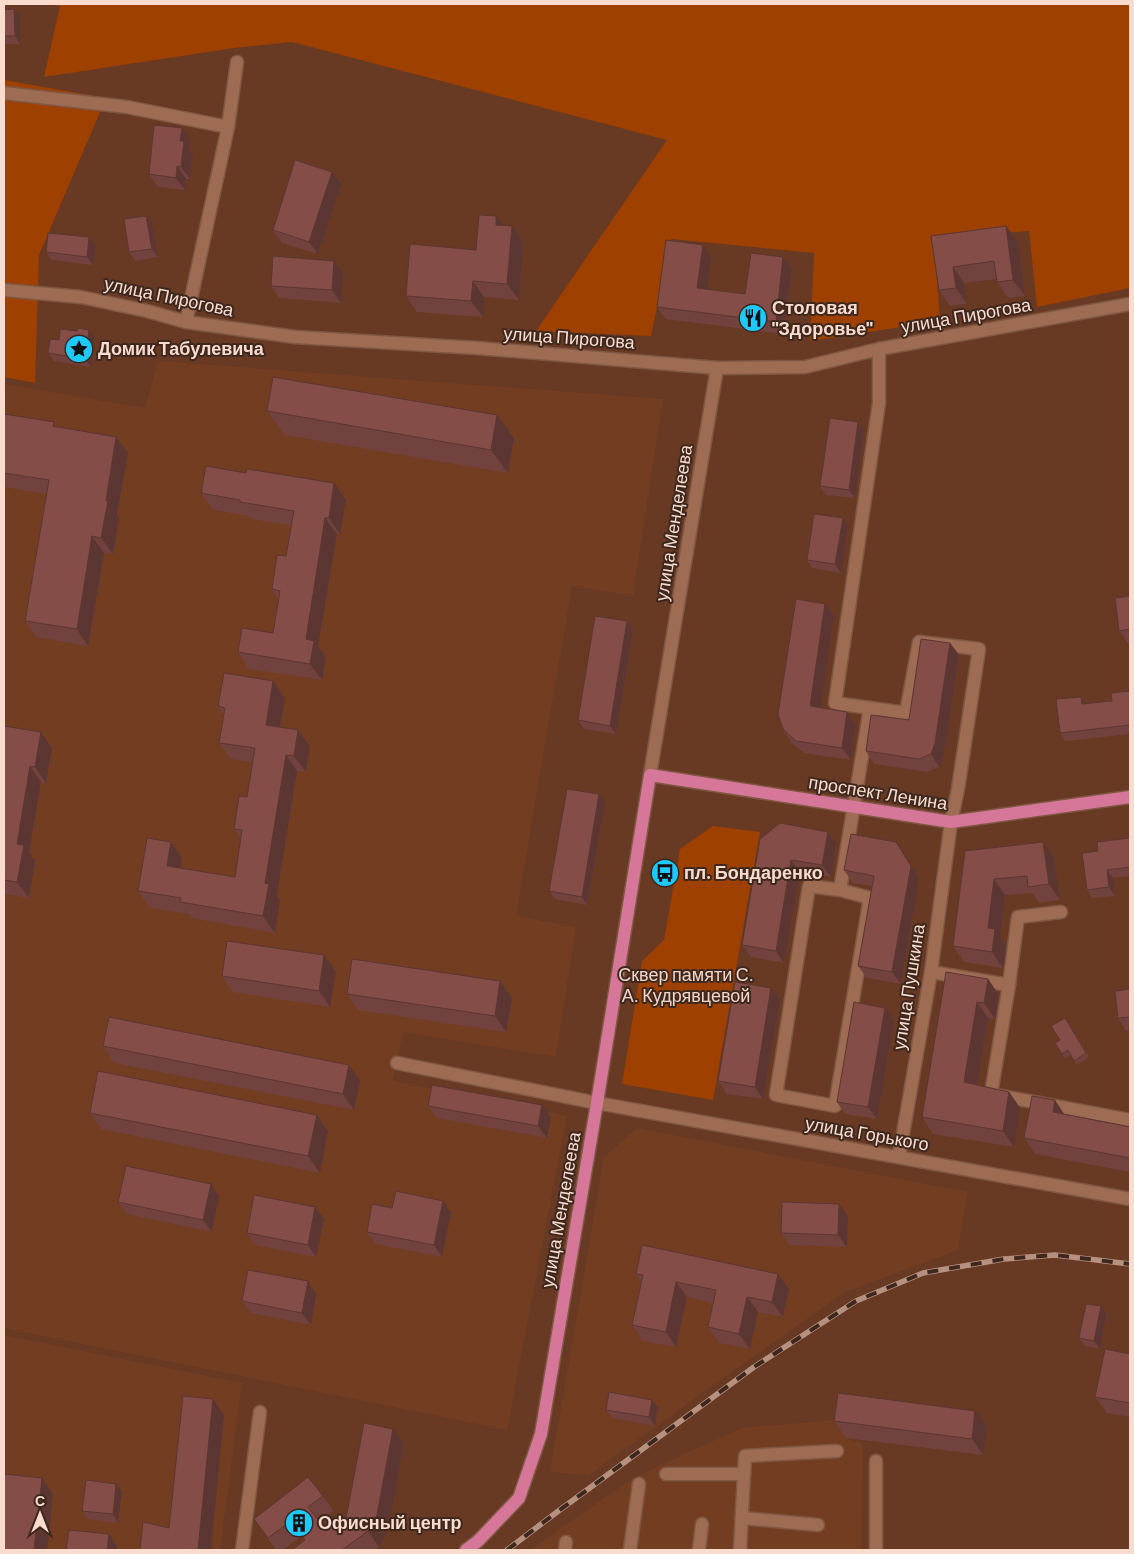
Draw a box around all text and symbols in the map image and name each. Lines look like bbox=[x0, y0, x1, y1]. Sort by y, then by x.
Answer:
street label: улица Пирогова bbox=[103, 272, 237, 321]
street label: улица Пирогова bbox=[899, 293, 1034, 337]
place label: Столовая "Здоровье" bbox=[772, 296, 873, 339]
restaurant icon: Столовая "Здоровье" bbox=[738, 303, 768, 333]
street label: улица Пирогова bbox=[503, 321, 636, 353]
place icon: Домик Табулевича bbox=[64, 334, 94, 364]
place label: Домик Табулевича bbox=[98, 337, 265, 359]
street label: улица Менделеева bbox=[650, 442, 696, 603]
street label: проспект Ленина bbox=[807, 770, 950, 814]
bus stop icon: пл. Бондаренко bbox=[650, 858, 680, 888]
place label: пл. Бондаренко bbox=[684, 861, 823, 883]
street label: улица Пушкина bbox=[887, 921, 929, 1051]
park label: Сквер памяти С. А. Кудрявцевой bbox=[618, 963, 754, 1006]
street label: улица Горького bbox=[804, 1111, 931, 1155]
street label: улица Менделеева bbox=[535, 1129, 585, 1290]
north arrow bbox=[15, 1489, 65, 1539]
text: С bbox=[35, 1492, 45, 1509]
building icon: Офисный центр bbox=[284, 1508, 314, 1538]
place label: Офисный центр bbox=[318, 1511, 462, 1533]

